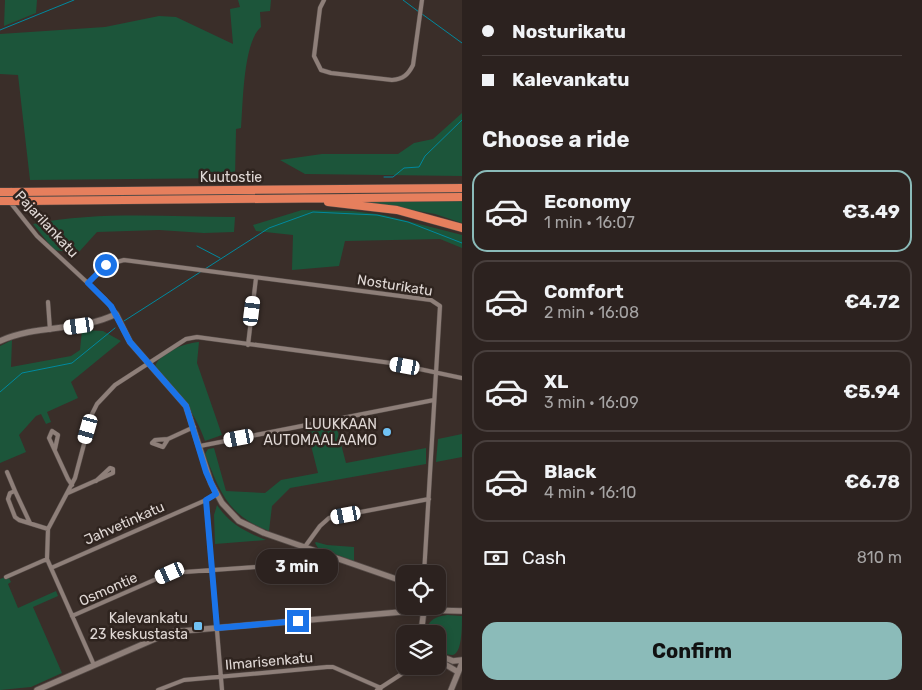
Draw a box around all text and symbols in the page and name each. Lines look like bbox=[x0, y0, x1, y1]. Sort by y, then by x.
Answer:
text: Nosturikatu bbox=[512, 20, 626, 43]
text: Kalevankatu bbox=[512, 68, 629, 91]
text: Choose a ride bbox=[482, 126, 629, 153]
street label: Kuutostie bbox=[200, 169, 262, 186]
street label: Pajarilankatu bbox=[11, 187, 82, 261]
icon: car bbox=[484, 189, 529, 234]
text: Economy bbox=[544, 190, 631, 213]
text: €3.49 bbox=[842, 200, 900, 223]
text: 1 min · 16:07 bbox=[544, 213, 635, 232]
route start bbox=[95, 254, 117, 276]
street label: Nosturikatu bbox=[356, 271, 434, 300]
icon: car bbox=[484, 279, 529, 324]
text: Comfort bbox=[544, 280, 624, 303]
text: €4.72 bbox=[844, 290, 900, 313]
car bbox=[242, 295, 261, 327]
text: 2 min · 16:08 bbox=[544, 303, 639, 322]
car bbox=[63, 316, 94, 336]
car bbox=[388, 356, 421, 376]
icon: car bbox=[484, 369, 529, 414]
text: XL bbox=[544, 370, 568, 393]
text: €5.94 bbox=[843, 380, 900, 403]
text: 3 min · 16:09 bbox=[544, 393, 639, 412]
car bbox=[76, 413, 99, 445]
place label: LUUKKAAN AUTOMAALAAMO bbox=[264, 416, 377, 449]
marker: LUUKKAAN AUTOMAALAAMO bbox=[381, 426, 393, 438]
car bbox=[222, 428, 255, 448]
icon: car bbox=[484, 459, 529, 504]
text: Black bbox=[544, 460, 596, 483]
text: €6.78 bbox=[844, 470, 900, 493]
text: 4 min · 16:10 bbox=[544, 483, 636, 502]
street label: Jahvetinkatu bbox=[81, 498, 167, 549]
car bbox=[329, 505, 362, 525]
icon: cash bbox=[482, 544, 510, 572]
text: Cash bbox=[522, 546, 566, 569]
callout: 3 min bbox=[257, 548, 339, 584]
text: 810 m bbox=[857, 548, 902, 567]
text: 3 min bbox=[275, 557, 319, 576]
car bbox=[153, 560, 186, 586]
map controls bbox=[396, 565, 446, 675]
button: locate bbox=[396, 565, 446, 615]
street label: Osmontie bbox=[76, 569, 140, 610]
place label: Kalevankatu 23 keskustasta bbox=[90, 610, 188, 643]
route end bbox=[287, 610, 309, 632]
marker: Kalevankatu 23 keskustasta bbox=[192, 620, 204, 632]
button: Confirm bbox=[482, 622, 902, 680]
button: layers bbox=[396, 625, 446, 675]
street label: Ilmarisenkatu bbox=[224, 649, 314, 674]

